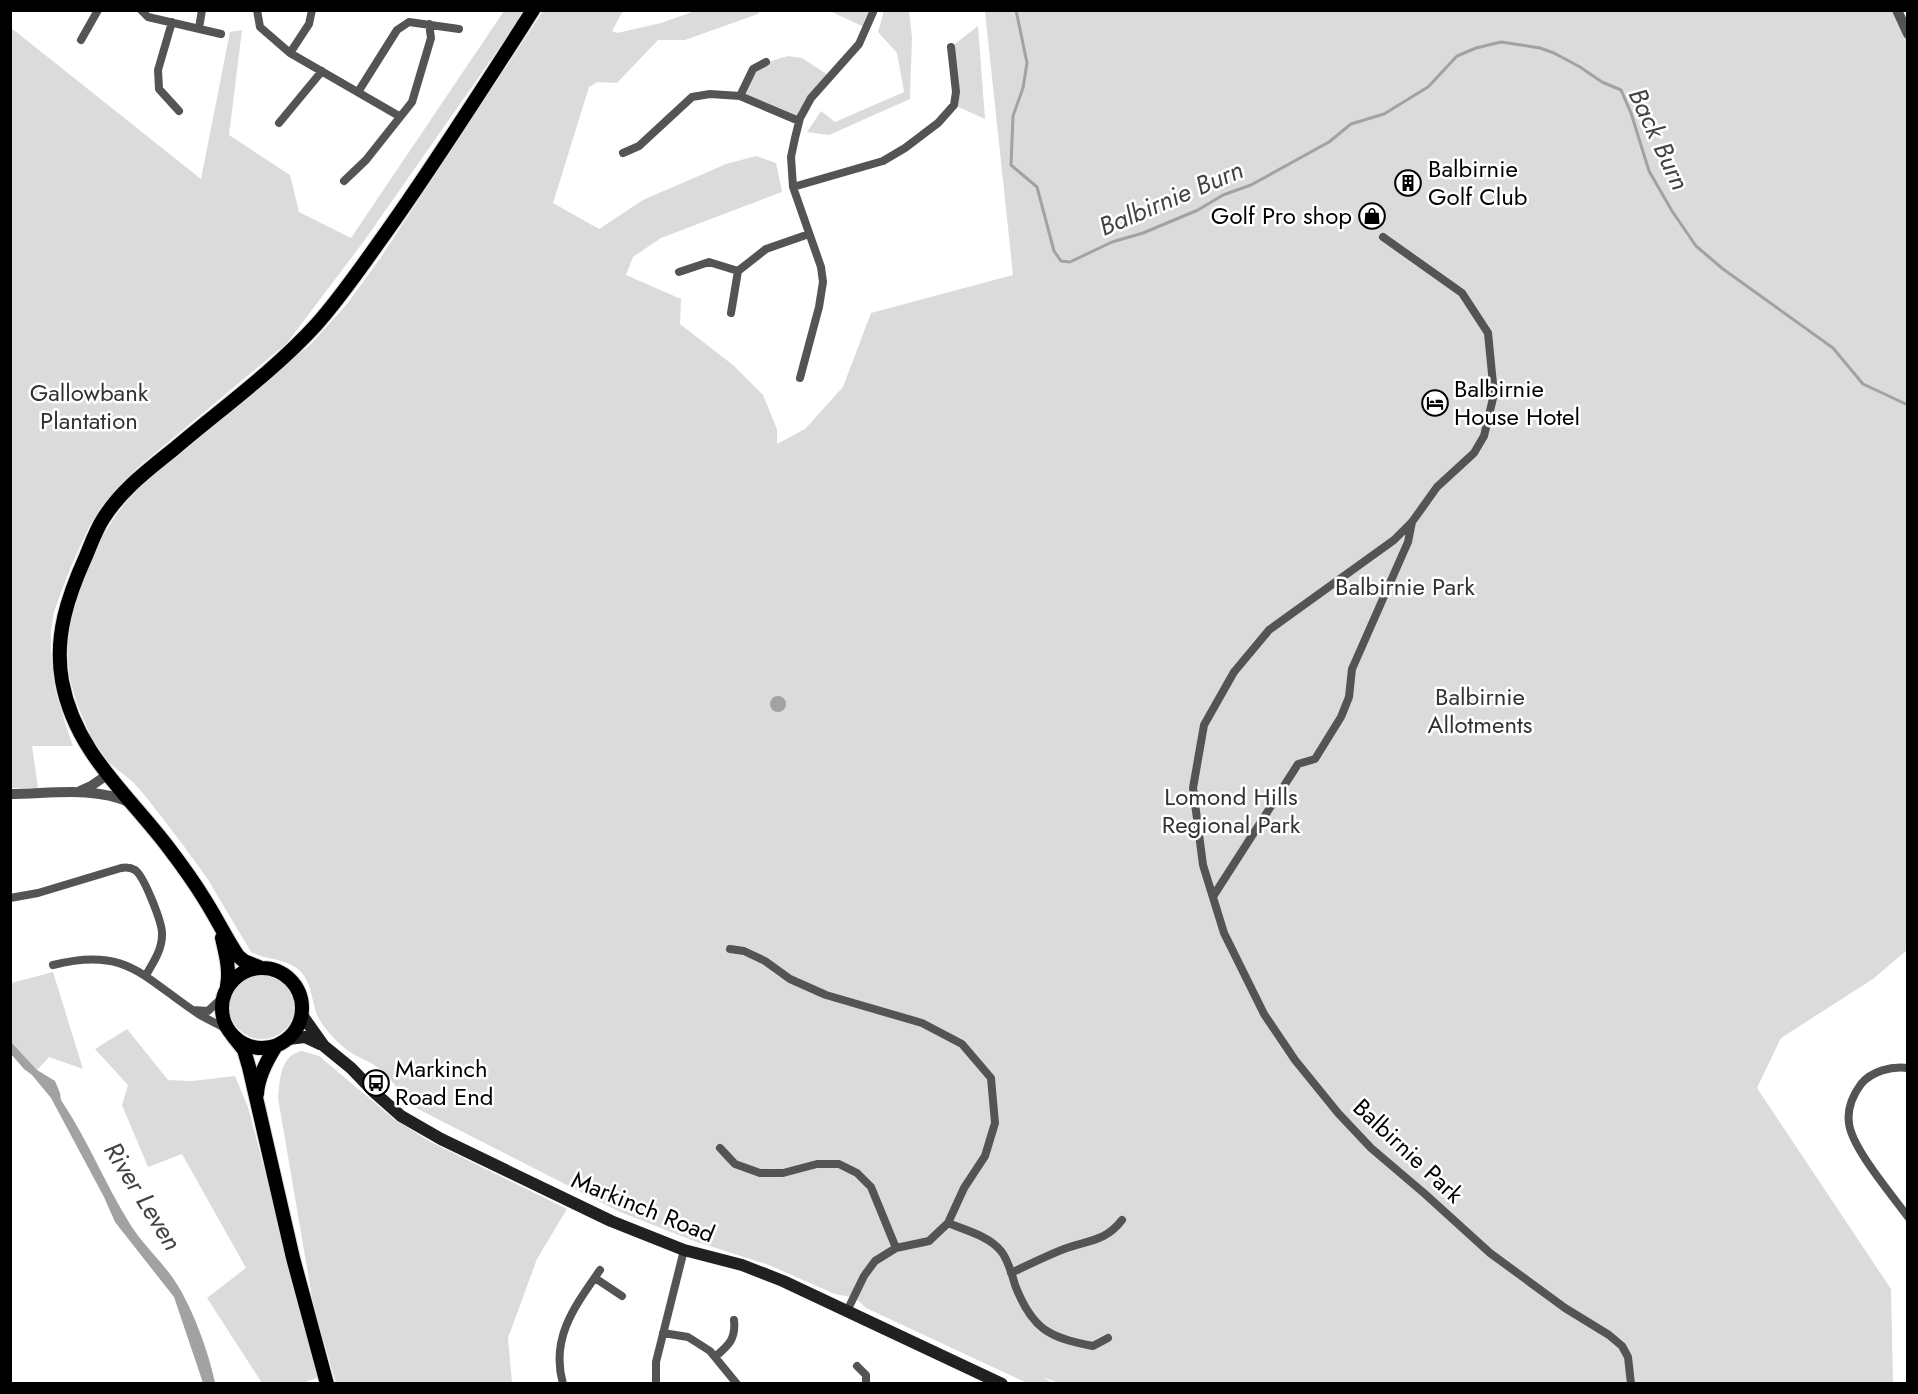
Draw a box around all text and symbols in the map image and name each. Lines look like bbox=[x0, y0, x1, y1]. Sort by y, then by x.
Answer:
water label: Back Burn bbox=[1619, 82, 1699, 196]
water label: Balbirnie Burn bbox=[1093, 150, 1249, 246]
place label: Balbirnie Golf Club bbox=[1428, 151, 1528, 214]
building icon: Balbirnie Golf Club bbox=[1393, 168, 1423, 198]
place label: Golf Pro shop bbox=[1211, 198, 1352, 233]
shop icon: Golf Pro shop bbox=[1357, 201, 1387, 231]
place label: Balbirnie House Hotel bbox=[1454, 371, 1580, 434]
park label: Gallowbank Plantation bbox=[30, 375, 149, 438]
hotel icon: Balbirnie House Hotel bbox=[1420, 388, 1450, 418]
park label: Balbirnie Park bbox=[1335, 569, 1475, 604]
park label: Balbirnie Allotments bbox=[1428, 679, 1532, 742]
park label: Lomond Hills Regional Park bbox=[1162, 779, 1301, 842]
place label: Markinch Road End bbox=[395, 1051, 493, 1114]
bus stop icon: Markinch Road End bbox=[361, 1068, 391, 1098]
street label: Balbirnie Park bbox=[1345, 1090, 1472, 1211]
water label: River Leven bbox=[95, 1134, 191, 1258]
street label: Markinch Road bbox=[566, 1162, 720, 1251]

